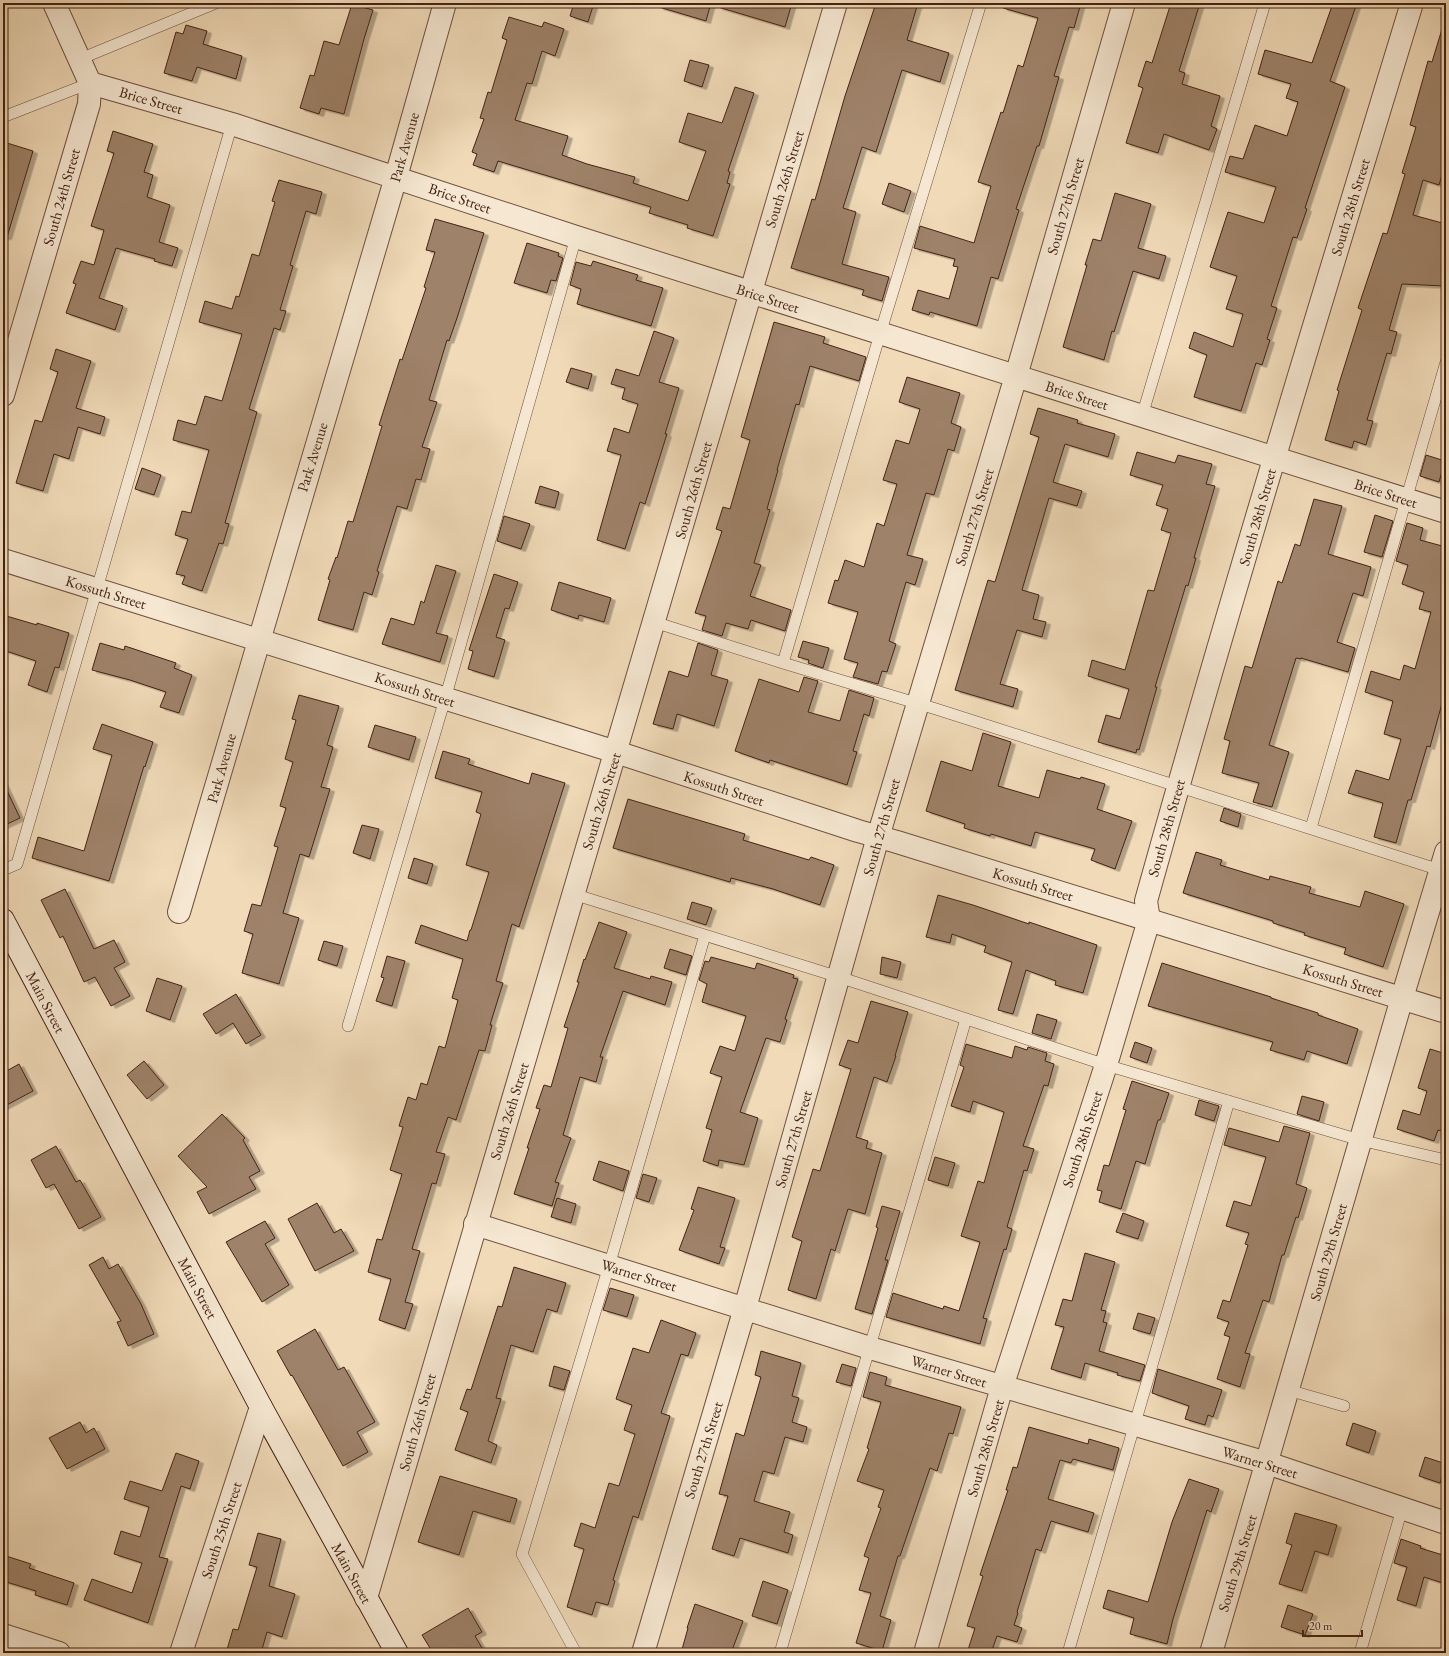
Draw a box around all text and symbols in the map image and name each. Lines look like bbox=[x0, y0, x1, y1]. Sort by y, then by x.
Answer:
street label: Brice Street bbox=[117, 82, 185, 118]
street label: Park Avenue bbox=[385, 110, 423, 184]
street label: South 26th Street bbox=[760, 128, 808, 230]
street label: South 24th Street bbox=[38, 146, 84, 248]
street label: South 27th Street bbox=[1042, 155, 1088, 257]
street label: South 28th Street bbox=[1326, 156, 1374, 258]
street label: Brice Street bbox=[426, 178, 494, 218]
street label: Brice Street bbox=[734, 279, 802, 317]
street label: Brice Street bbox=[1043, 376, 1111, 414]
street label: Park Avenue bbox=[292, 420, 332, 494]
street label: South 26th Street bbox=[670, 439, 716, 541]
street label: South 27th Street bbox=[950, 466, 998, 568]
street label: South 28th Street bbox=[1234, 466, 1280, 568]
street label: Brice Street bbox=[1352, 474, 1420, 512]
street label: Kossuth Street bbox=[63, 571, 149, 613]
street label: Kossuth Street bbox=[372, 667, 458, 711]
street label: Park Avenue bbox=[202, 731, 240, 805]
street label: South 26th Street bbox=[577, 750, 625, 852]
street label: Kossuth Street bbox=[681, 766, 767, 810]
street label: South 27th Street bbox=[858, 776, 904, 878]
street label: South 28th Street bbox=[1143, 777, 1189, 879]
street label: Kossuth Street bbox=[990, 863, 1076, 905]
street label: Kossuth Street bbox=[1300, 959, 1386, 1001]
street label: Main Street bbox=[22, 968, 70, 1036]
street label: South 26th Street bbox=[485, 1060, 533, 1162]
street label: South 27th Street bbox=[770, 1088, 816, 1190]
street label: South 28th Street bbox=[1057, 1088, 1107, 1190]
street label: South 29th Street bbox=[1305, 1201, 1351, 1303]
street label: Main Street bbox=[174, 1254, 222, 1322]
street label: Warner Street bbox=[599, 1255, 679, 1296]
street label: Warner Street bbox=[909, 1351, 989, 1392]
street label: South 26th Street bbox=[394, 1371, 440, 1473]
street label: South 28th Street bbox=[962, 1397, 1008, 1499]
street label: South 27th Street bbox=[679, 1399, 727, 1501]
street label: Warner Street bbox=[1220, 1442, 1300, 1483]
street label: South 25th Street bbox=[196, 1479, 246, 1581]
street label: South 29th Street bbox=[1213, 1512, 1261, 1614]
street label: Main Street bbox=[328, 1539, 377, 1607]
scale bar bbox=[1303, 1612, 1362, 1638]
text: 20 m bbox=[1309, 1618, 1333, 1634]

